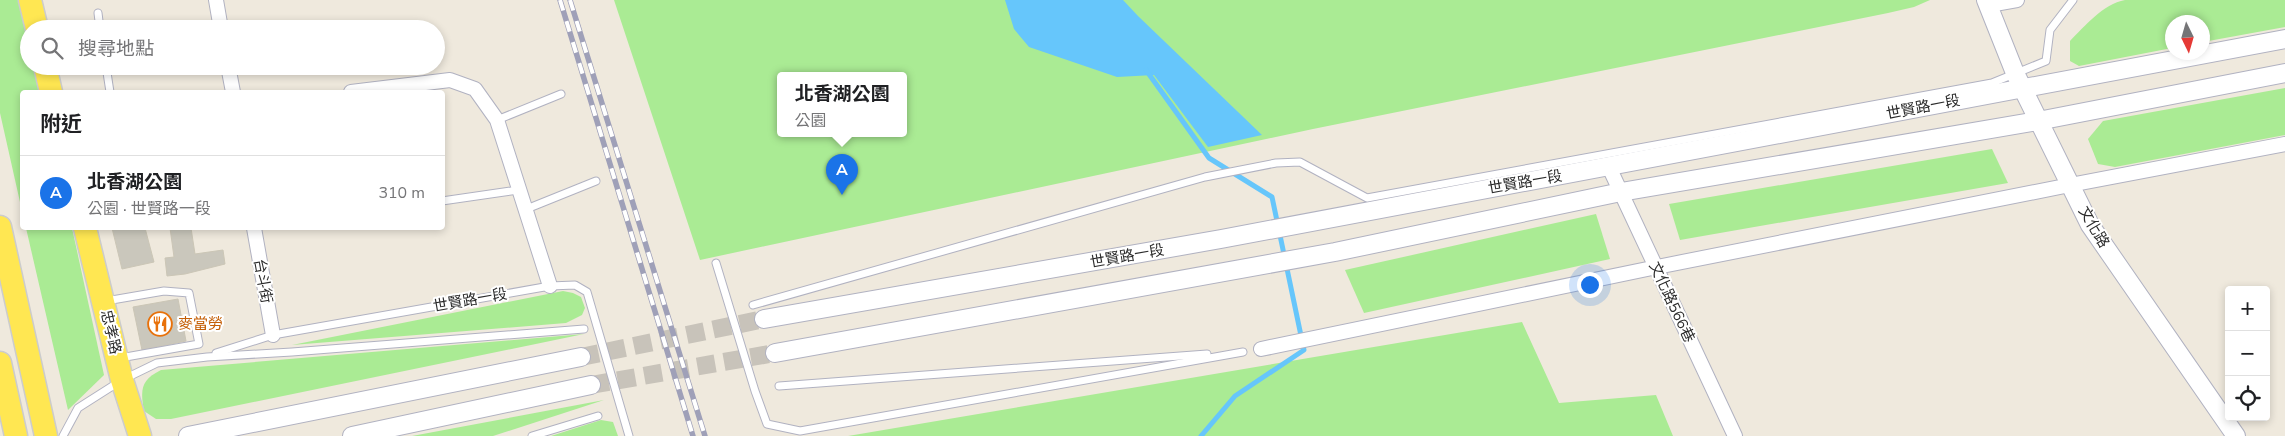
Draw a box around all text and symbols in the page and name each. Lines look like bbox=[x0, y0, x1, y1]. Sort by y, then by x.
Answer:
north arrow bbox=[2165, 15, 2210, 60]
search box bbox=[20, 20, 445, 75]
icon: search bbox=[38, 34, 66, 62]
text: 搜尋地點 bbox=[78, 36, 154, 62]
popup bbox=[777, 72, 907, 137]
text: 北香湖公園 bbox=[794, 81, 890, 107]
street label: 世賢路一段 bbox=[1884, 90, 1962, 124]
text: 附近 bbox=[40, 110, 82, 138]
text: 公園 bbox=[794, 110, 827, 132]
pin: A bbox=[826, 154, 858, 195]
street label: 世賢路一段 bbox=[1486, 166, 1564, 198]
text: 北香湖公園 bbox=[87, 169, 182, 195]
text: A bbox=[50, 182, 62, 204]
text: 310 m bbox=[378, 182, 425, 204]
text: 公園 · 世賢路一段 bbox=[87, 198, 211, 220]
street label: 文化路 bbox=[2074, 203, 2114, 251]
street label: 世賢路一段 bbox=[1088, 240, 1166, 272]
street label: 台斗街 bbox=[249, 257, 277, 305]
street label: 文化路566巷 bbox=[1645, 258, 1699, 346]
your location bbox=[1577, 272, 1603, 298]
street label: 世賢路一段 bbox=[431, 284, 509, 316]
map controls bbox=[2225, 286, 2270, 421]
button: + bbox=[2225, 286, 2270, 331]
street label: 忠孝路 bbox=[96, 308, 126, 356]
restaurant icon: 麥當勞 bbox=[147, 311, 173, 337]
place label: 麥當勞 bbox=[178, 314, 223, 334]
button: − bbox=[2225, 331, 2270, 376]
button: locate bbox=[2225, 376, 2270, 421]

